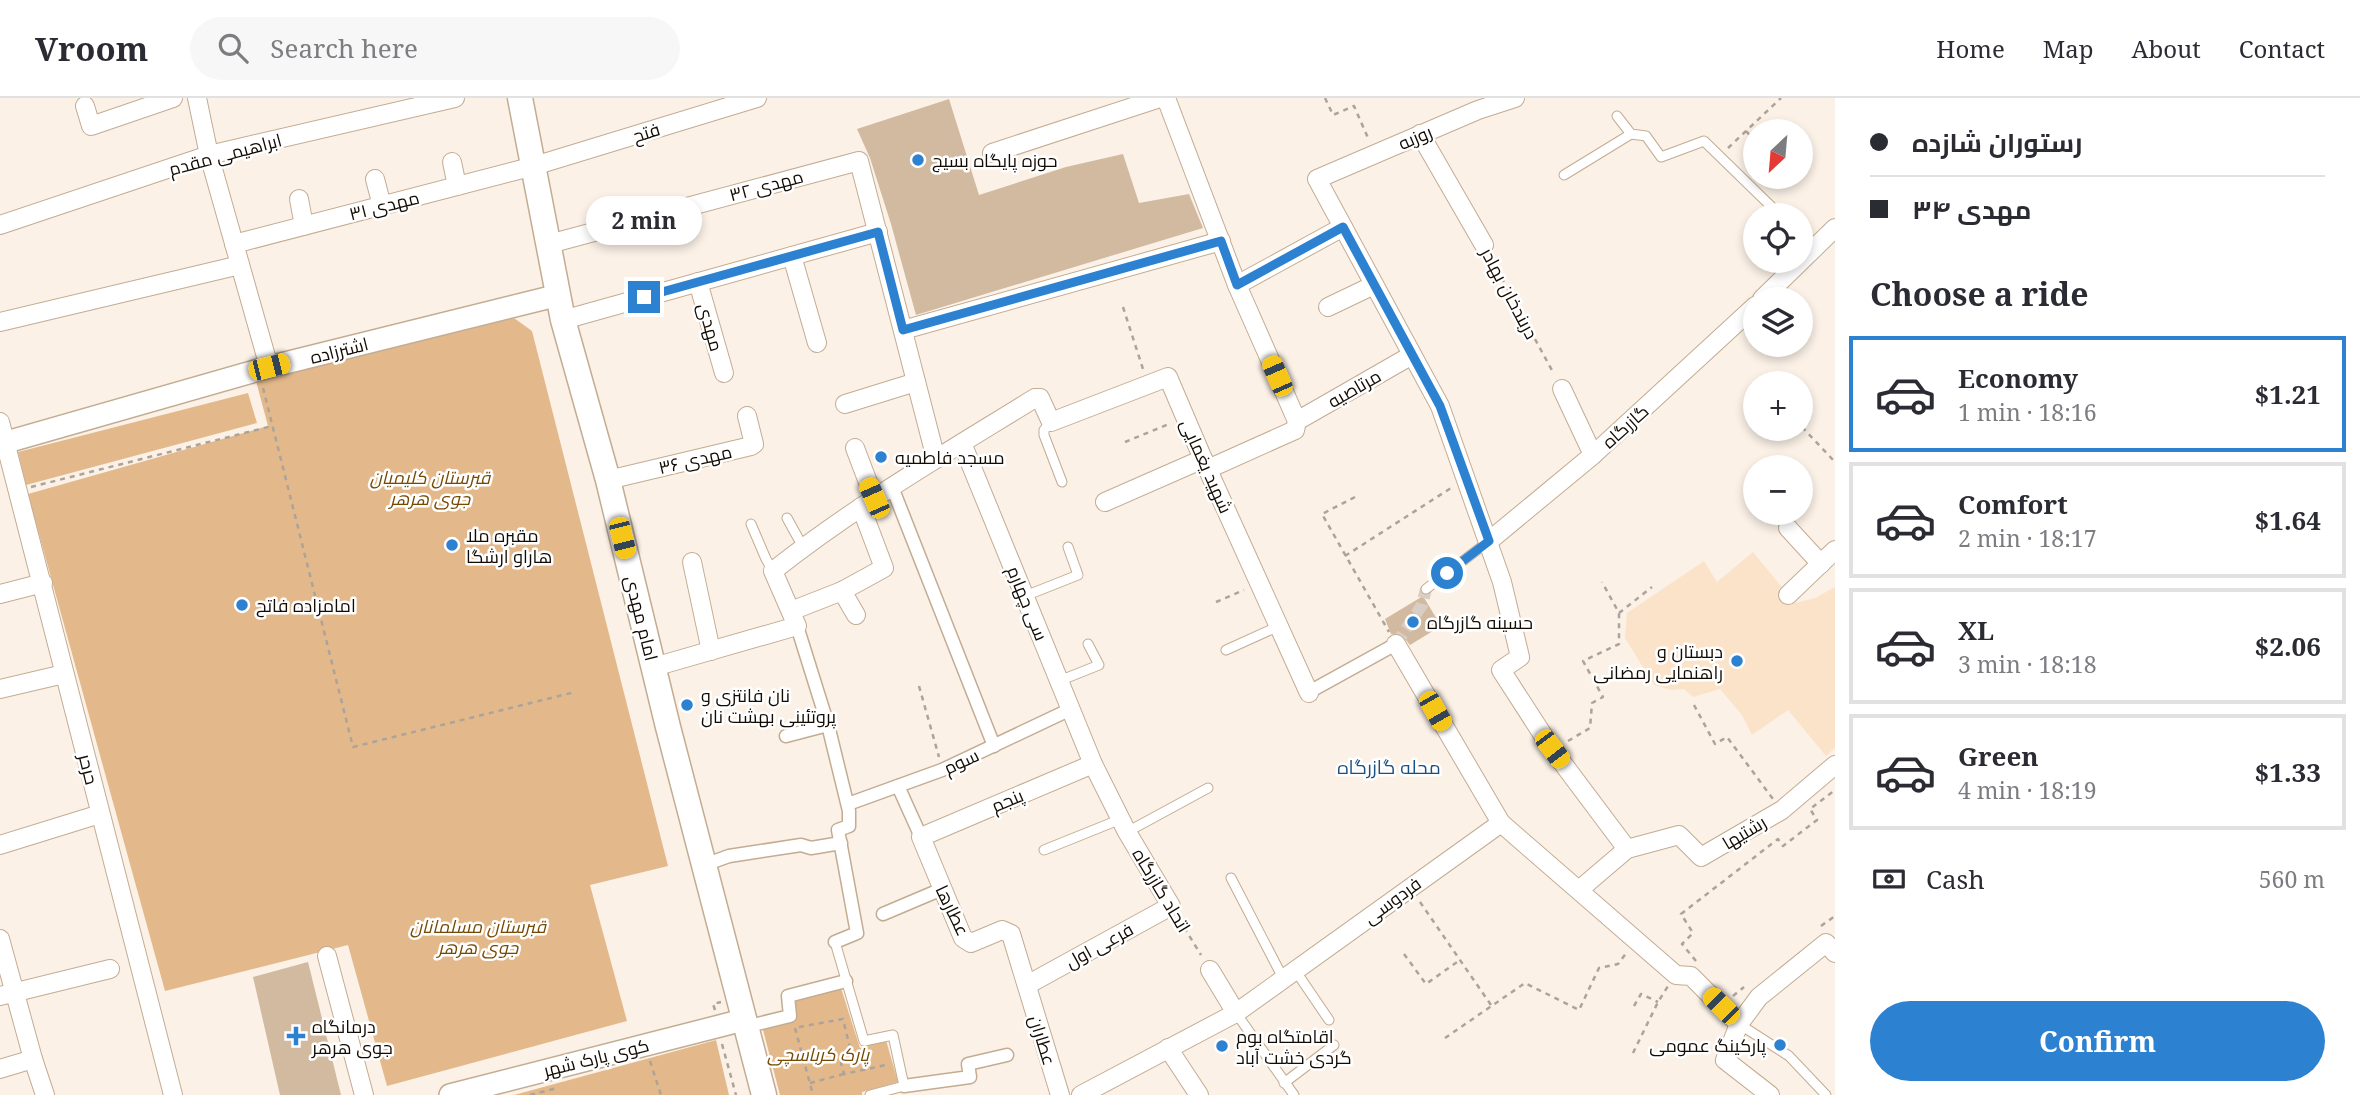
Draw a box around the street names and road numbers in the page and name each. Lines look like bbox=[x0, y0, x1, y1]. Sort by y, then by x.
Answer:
street label: فتح bbox=[629, 116, 663, 148]
street label: روزبه bbox=[1394, 119, 1436, 155]
street label: ابراهیمی مقدم bbox=[166, 127, 284, 182]
street label: مهدی ۳۲ bbox=[726, 164, 806, 206]
street label: مهدی ۳۱ bbox=[346, 185, 422, 225]
street label: دربندخان بهادر bbox=[1475, 242, 1544, 343]
street label: مهدی bbox=[693, 300, 729, 354]
street label: اشترزاده bbox=[307, 331, 371, 369]
street label: مرتاصیه bbox=[1323, 363, 1385, 413]
street label: گازرگاه bbox=[1597, 399, 1653, 453]
street label: شهید یغمایی bbox=[1176, 415, 1238, 517]
street label: مهدی ۳۶ bbox=[656, 439, 734, 479]
street label: سی چهارم bbox=[1001, 562, 1054, 644]
street label: امام مهدی bbox=[619, 573, 664, 663]
street label: سوم bbox=[939, 742, 983, 781]
street label: حرحر bbox=[73, 750, 104, 787]
street label: پنجم bbox=[987, 782, 1027, 818]
street label: رشتیها bbox=[1718, 810, 1770, 854]
street label: اتحاد گازرگاه bbox=[1127, 843, 1197, 937]
street label: فردوسی bbox=[1358, 871, 1426, 929]
street label: عطارها bbox=[930, 881, 976, 939]
street label: فرعی اول bbox=[1061, 917, 1137, 973]
street label: عطاران bbox=[1024, 1012, 1062, 1068]
street label: کوی پارک شهر bbox=[540, 1032, 652, 1083]

